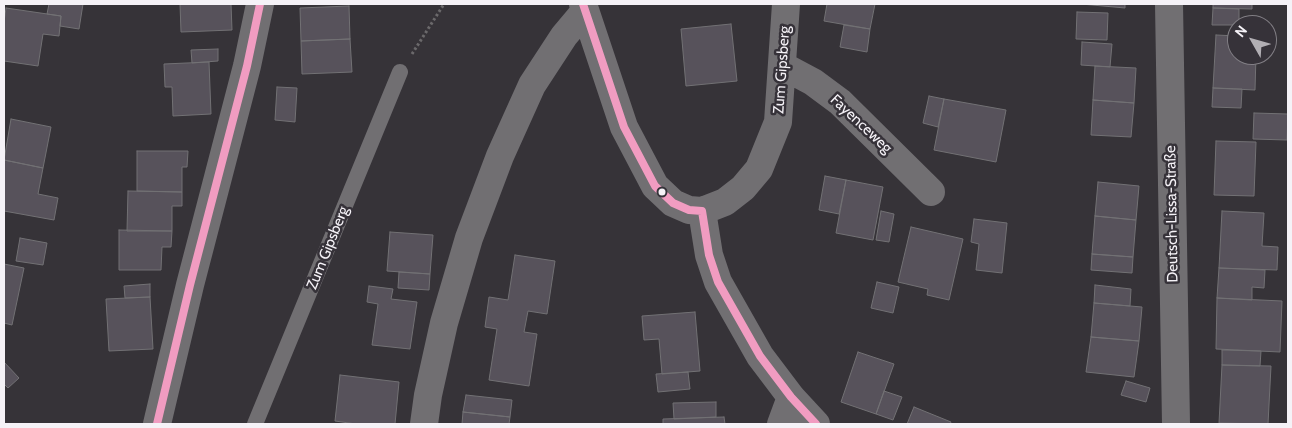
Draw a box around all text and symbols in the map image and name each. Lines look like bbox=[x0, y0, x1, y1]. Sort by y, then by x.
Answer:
north arrow bbox=[1227, 15, 1277, 65]
text: N bbox=[1231, 22, 1251, 41]
street label: Zum Gipsberg bbox=[770, 25, 794, 115]
street label: Fayenceweg bbox=[826, 91, 896, 157]
street label: Deutsch-Lissa-Straße bbox=[1162, 145, 1182, 283]
unlabelled marker bbox=[657, 187, 667, 197]
street label: Zum Gipsberg bbox=[303, 204, 353, 292]

